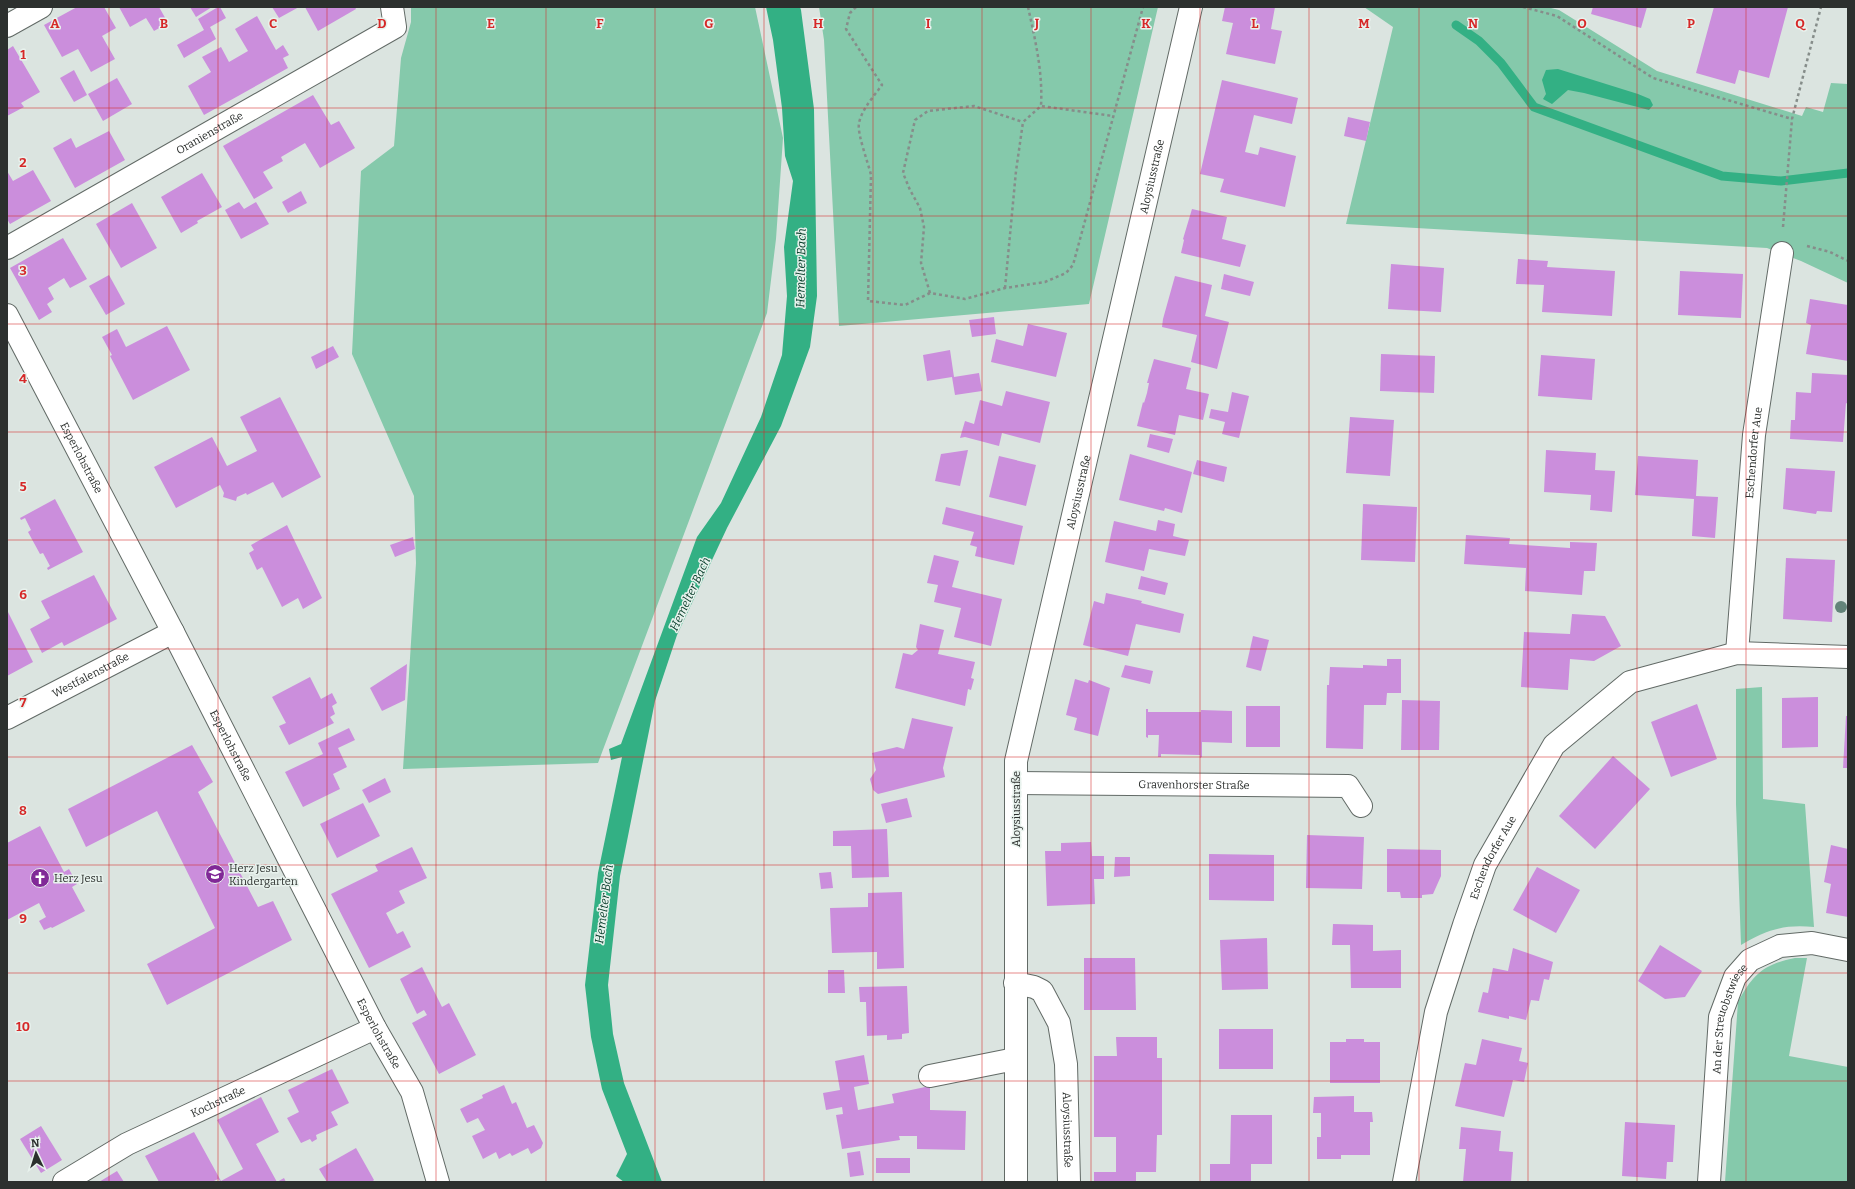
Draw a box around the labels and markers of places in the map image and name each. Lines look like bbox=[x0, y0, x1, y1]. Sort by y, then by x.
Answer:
place label: Herz Jesu Kindergarten bbox=[229, 862, 298, 888]
school or university icon: Herz Jesu Kindergarten bbox=[204, 863, 226, 885]
church icon: Herz Jesu bbox=[29, 867, 51, 889]
place label: Herz Jesu bbox=[54, 872, 103, 885]

